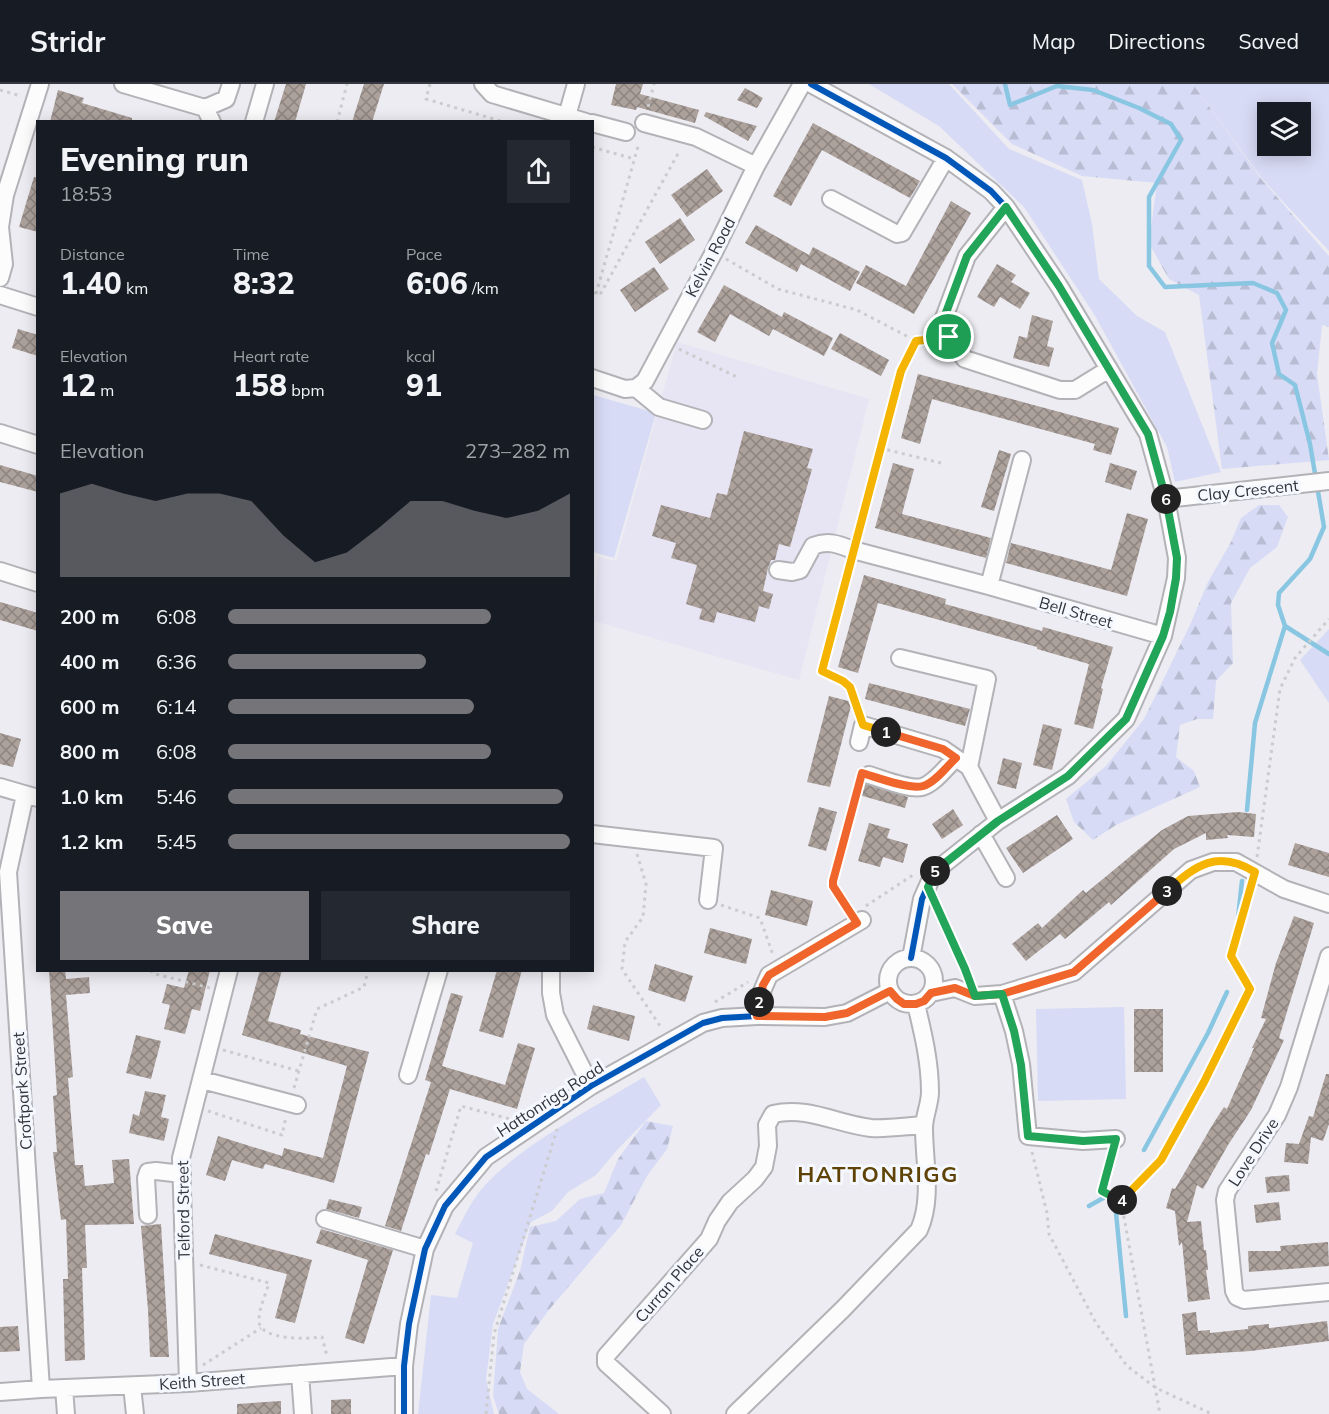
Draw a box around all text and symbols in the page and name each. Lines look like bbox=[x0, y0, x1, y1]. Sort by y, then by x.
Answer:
text: Stridr bbox=[30, 24, 105, 59]
text: Map bbox=[1032, 28, 1075, 54]
text: Directions bbox=[1108, 28, 1205, 54]
text: Saved bbox=[1238, 28, 1299, 54]
map controls bbox=[1257, 102, 1311, 156]
button: layers bbox=[1257, 102, 1311, 156]
text: Evening run bbox=[60, 138, 249, 179]
button: share bbox=[507, 140, 570, 203]
text: 18:53 bbox=[60, 181, 113, 206]
street label: Kelvin Road bbox=[681, 214, 739, 300]
text: Distance bbox=[60, 244, 125, 264]
text: Time bbox=[233, 244, 269, 264]
text: Pace bbox=[406, 244, 442, 264]
text: 1.40 bbox=[60, 264, 122, 302]
text: 8:32 bbox=[233, 264, 295, 302]
text: 6:06 bbox=[406, 264, 468, 302]
text: km bbox=[122, 278, 148, 298]
text: /km bbox=[468, 278, 499, 298]
pin bbox=[923, 311, 974, 362]
icon: arrive bbox=[932, 320, 965, 353]
text: Elevation bbox=[60, 346, 128, 366]
text: Heart rate bbox=[233, 346, 309, 366]
text: kcal bbox=[406, 346, 435, 366]
text: 12 bbox=[60, 366, 96, 404]
text: 158 bbox=[233, 366, 287, 404]
text: 91 bbox=[406, 366, 442, 404]
text: m bbox=[96, 380, 114, 400]
text: bpm bbox=[287, 380, 324, 400]
text: Elevation bbox=[60, 438, 145, 463]
text: 273–282 m bbox=[465, 438, 570, 463]
street label: Clay Crescent bbox=[1196, 475, 1300, 505]
pin: 6 bbox=[1151, 484, 1181, 514]
text: 6 bbox=[1161, 489, 1171, 509]
street label: Bell Street bbox=[1037, 592, 1115, 632]
text: 200 m bbox=[60, 604, 119, 629]
text: 6:08 bbox=[156, 604, 197, 629]
text: 400 m bbox=[60, 649, 119, 674]
text: 6:36 bbox=[156, 649, 197, 674]
text: 600 m bbox=[60, 694, 119, 719]
text: 6:14 bbox=[156, 694, 197, 719]
pin: 1 bbox=[871, 717, 901, 747]
text: 1 bbox=[881, 722, 891, 742]
text: 800 m bbox=[60, 739, 119, 764]
text: 6:08 bbox=[156, 739, 197, 764]
text: 1.0 km bbox=[60, 784, 123, 809]
text: 5:46 bbox=[156, 784, 197, 809]
text: 1.2 km bbox=[60, 829, 123, 854]
text: 5:45 bbox=[156, 829, 197, 854]
pin: 5 bbox=[920, 856, 950, 886]
text: 5 bbox=[930, 861, 940, 881]
pin: 3 bbox=[1152, 876, 1182, 906]
text: 3 bbox=[1162, 881, 1172, 901]
button: Save bbox=[60, 891, 309, 960]
button: Share bbox=[321, 891, 570, 960]
pin: 2 bbox=[744, 987, 774, 1017]
text: 2 bbox=[754, 992, 764, 1012]
street label: Croftpark Street bbox=[8, 1031, 36, 1151]
street label: Hattonrigg Road bbox=[493, 1057, 607, 1141]
street label: Love Drive bbox=[1223, 1114, 1283, 1190]
street label: Telford Street bbox=[172, 1160, 194, 1260]
district label: HATTONRIGG bbox=[797, 1160, 959, 1188]
pin: 4 bbox=[1107, 1185, 1137, 1215]
text: 4 bbox=[1117, 1190, 1127, 1210]
street label: Curran Place bbox=[630, 1242, 708, 1326]
street label: Keith Street bbox=[158, 1368, 246, 1394]

